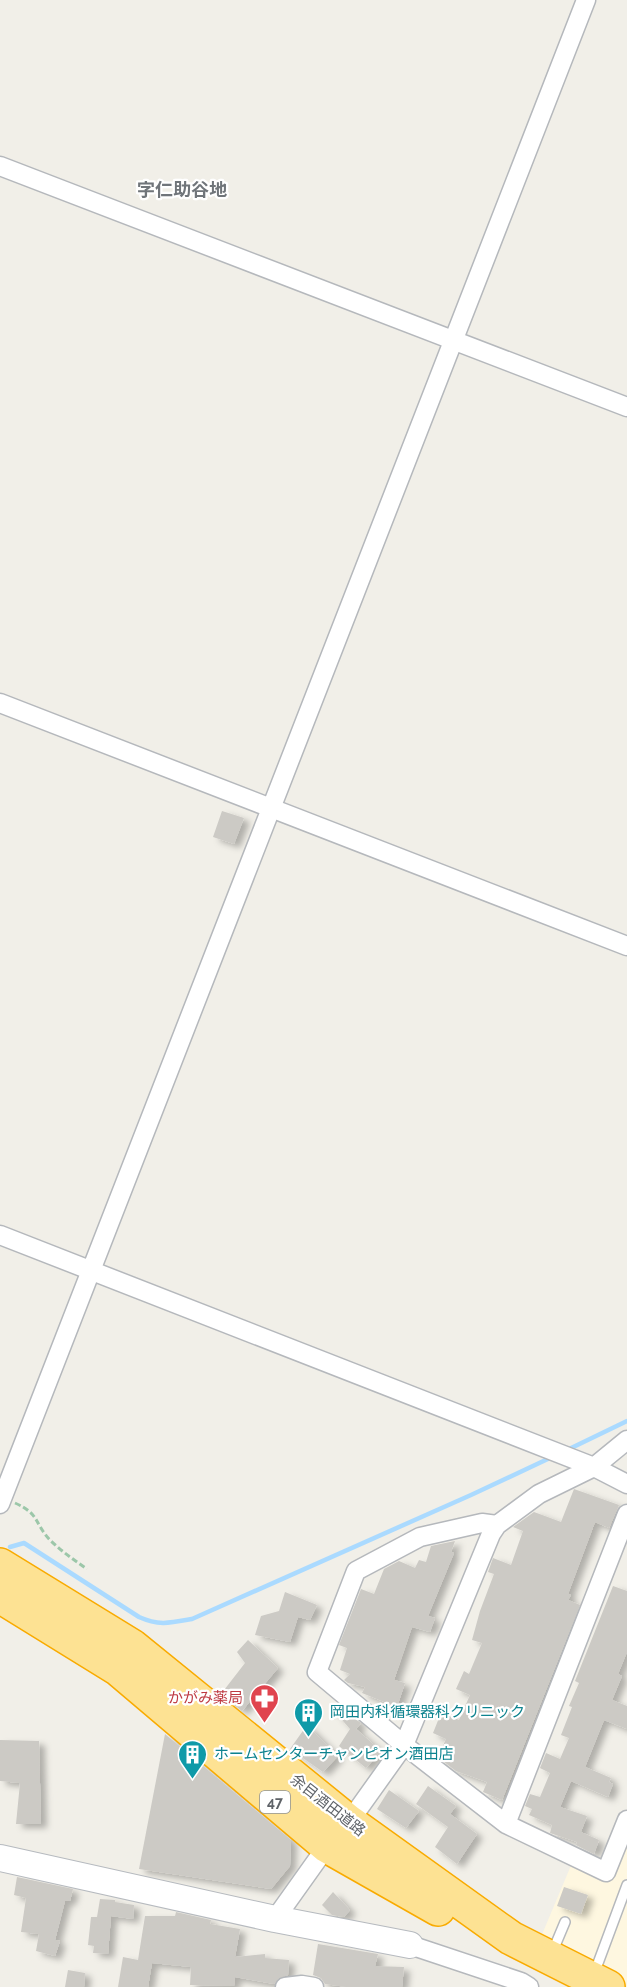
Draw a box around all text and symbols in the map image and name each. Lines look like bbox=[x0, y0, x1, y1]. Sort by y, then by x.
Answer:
district label: 字仁助谷地 bbox=[137, 179, 227, 200]
pharmacy icon: かがみ薬局 bbox=[248, 1682, 280, 1724]
place label: かがみ薬局 bbox=[168, 1689, 243, 1707]
building icon: 岡田内科循環器科クリニック bbox=[293, 1696, 325, 1738]
place label: 岡田内科循環器科クリニック bbox=[330, 1703, 525, 1721]
building icon: ホームセンターチャンピオン酒田店 bbox=[177, 1738, 209, 1780]
place label: ホームセンターチャンピオン酒田店 bbox=[214, 1745, 453, 1763]
street label: 余目酒田道路 bbox=[287, 1770, 369, 1840]
road number: 47 bbox=[260, 1791, 290, 1813]

